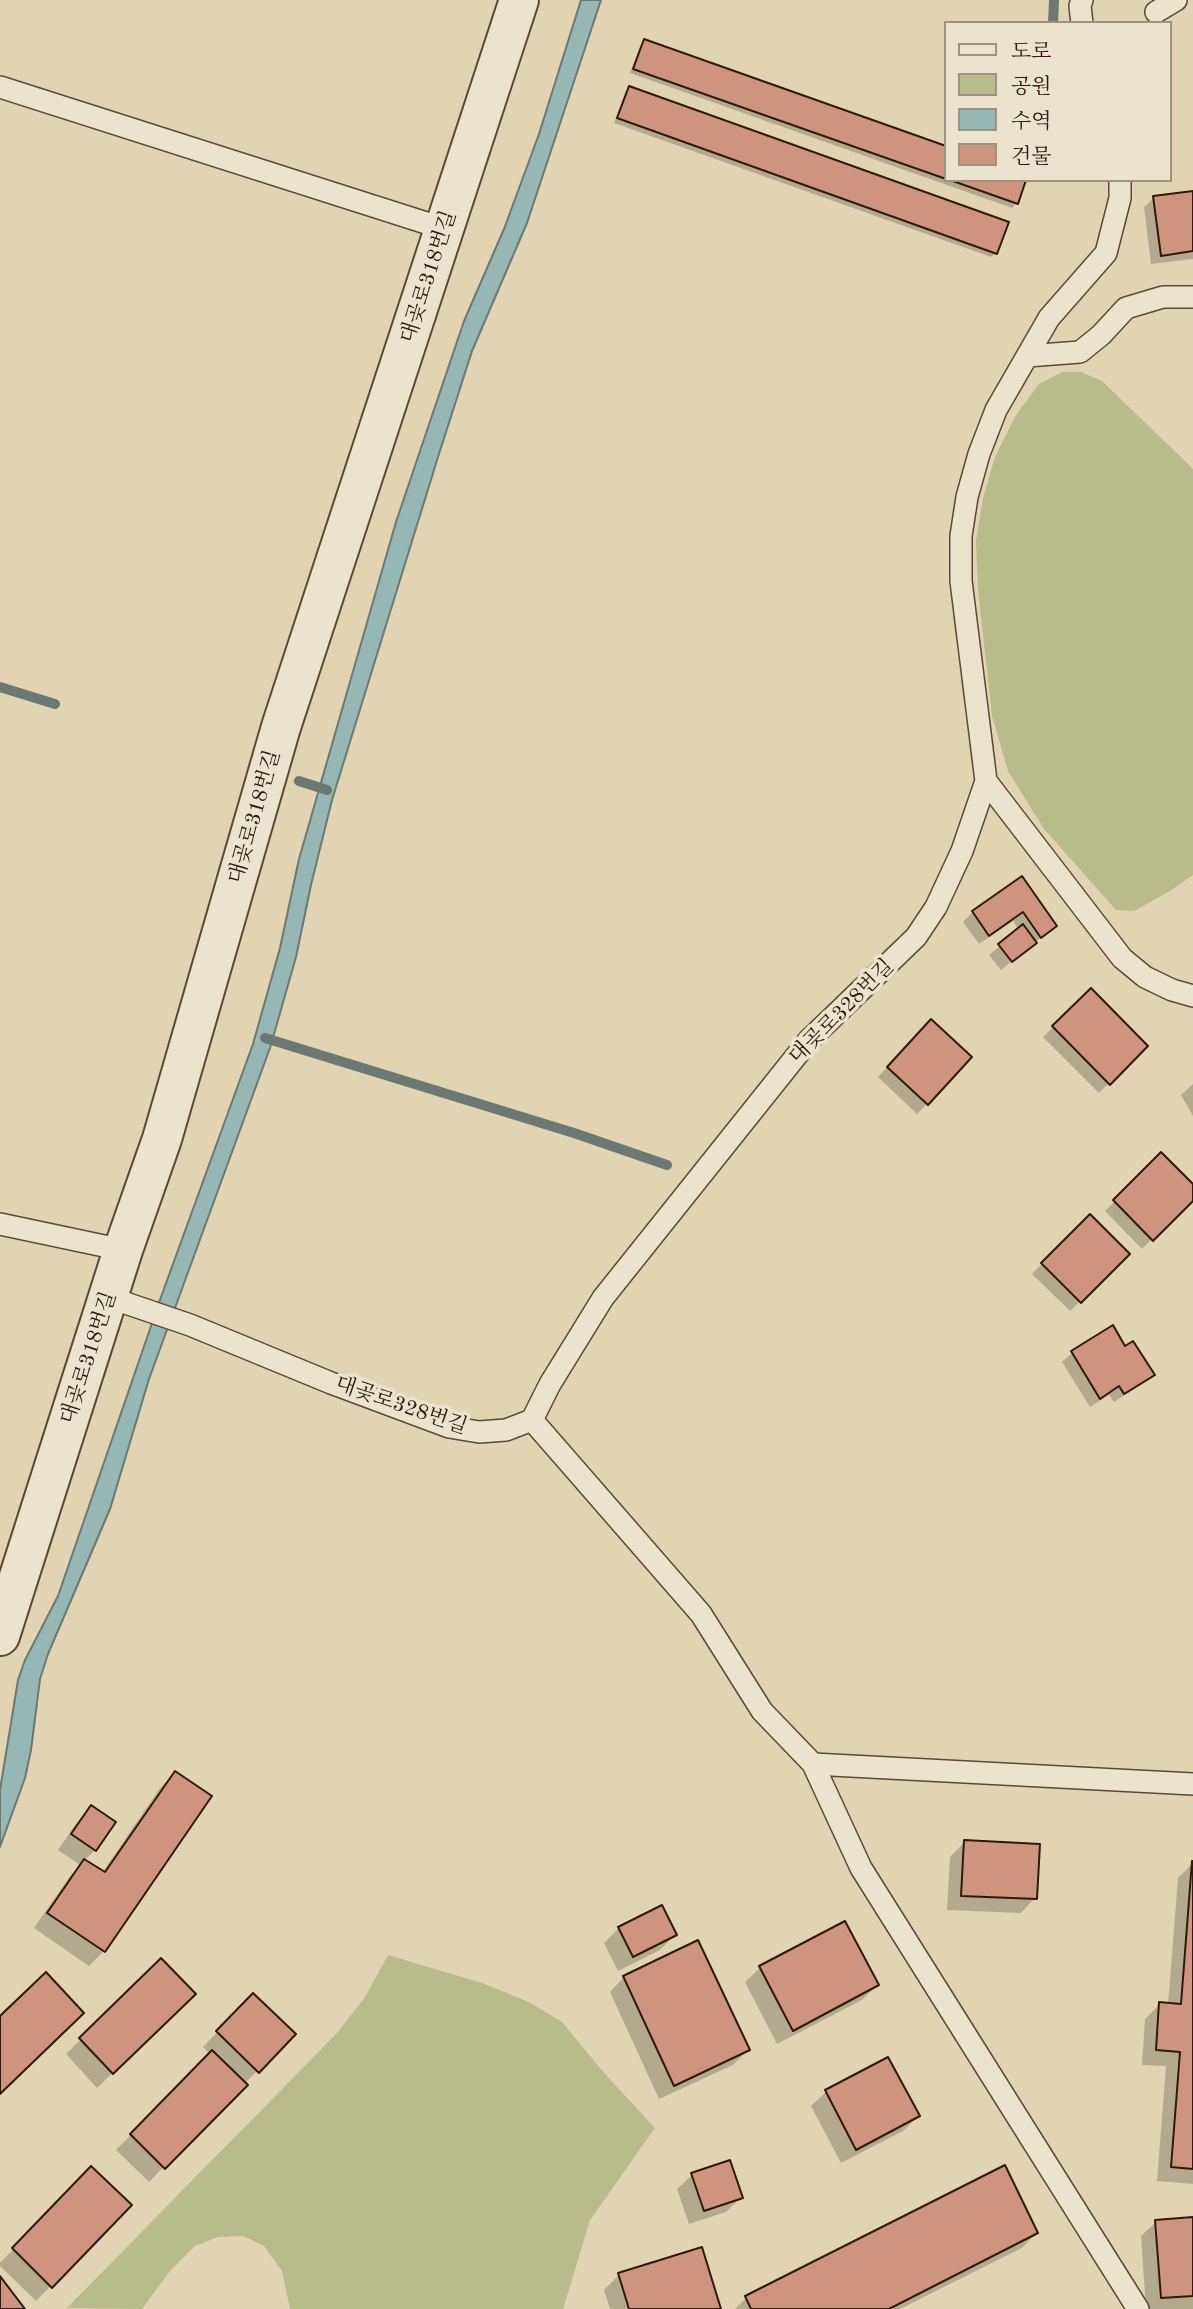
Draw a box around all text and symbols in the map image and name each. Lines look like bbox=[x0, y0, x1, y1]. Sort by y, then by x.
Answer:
legend bbox=[944, 21, 1172, 182]
text: 도로 bbox=[1011, 42, 1052, 63]
text: 공원 bbox=[1011, 77, 1052, 98]
text: 수역 bbox=[1011, 112, 1052, 133]
text: 건물 bbox=[1011, 147, 1052, 168]
street label: 대곶로318번길 bbox=[396, 207, 462, 347]
street label: 대곶로318번길 bbox=[224, 747, 286, 887]
street label: 대곶로328번길 bbox=[784, 954, 900, 1070]
street label: 대곶로318번길 bbox=[56, 1288, 122, 1428]
street label: 대곶로328번길 bbox=[332, 1372, 470, 1440]

